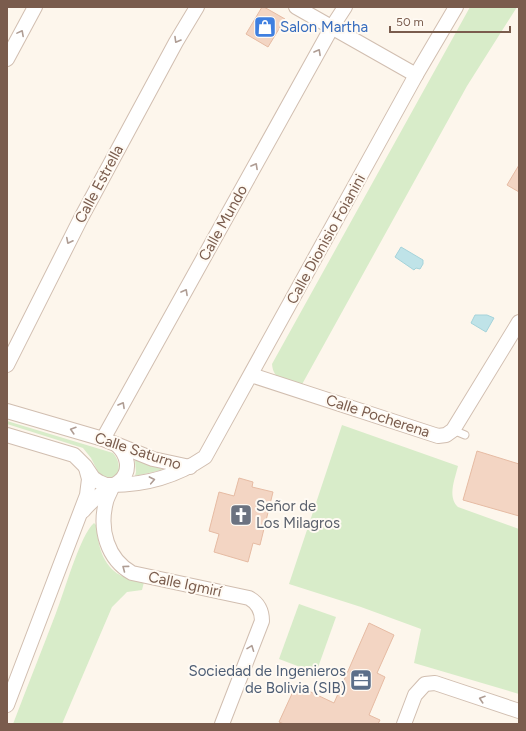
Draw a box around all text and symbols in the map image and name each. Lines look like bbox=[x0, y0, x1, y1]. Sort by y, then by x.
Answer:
scale bar bbox=[390, 8, 510, 34]
shop icon: Salon Martha bbox=[252, 14, 278, 40]
text: 50 m bbox=[396, 15, 424, 29]
place label: Salon Martha bbox=[280, 18, 368, 36]
one-way arrow bbox=[16, 30, 24, 37]
one-way arrow bbox=[174, 36, 181, 43]
one-way arrow bbox=[314, 49, 321, 56]
street label: Calle Estrella bbox=[71, 142, 127, 226]
one-way arrow bbox=[250, 163, 258, 170]
street label: Calle Dionisio Foianini bbox=[283, 171, 369, 307]
street label: Calle Mundo bbox=[195, 182, 251, 264]
one-way arrow bbox=[66, 237, 74, 245]
one-way arrow bbox=[180, 288, 188, 296]
street label: Calle Pocherena bbox=[324, 391, 432, 441]
one-way arrow bbox=[117, 402, 124, 409]
one-way arrow bbox=[70, 426, 77, 435]
street label: Calle Saturno bbox=[92, 429, 184, 474]
one-way arrow bbox=[149, 477, 155, 485]
place label: Señor de Los Milagros bbox=[256, 497, 340, 532]
church icon: Señor de Los Milagros bbox=[228, 502, 254, 528]
one-way arrow bbox=[122, 566, 129, 573]
street label: Calle Igmirí bbox=[147, 567, 225, 601]
one-way arrow bbox=[247, 645, 255, 652]
place label: Sociedad de Ingenieros de Bolivia (SIB) bbox=[188, 662, 346, 697]
office icon: Sociedad de Ingenieros de Bolivia (SIB) bbox=[348, 667, 374, 693]
one-way arrow bbox=[479, 695, 486, 703]

